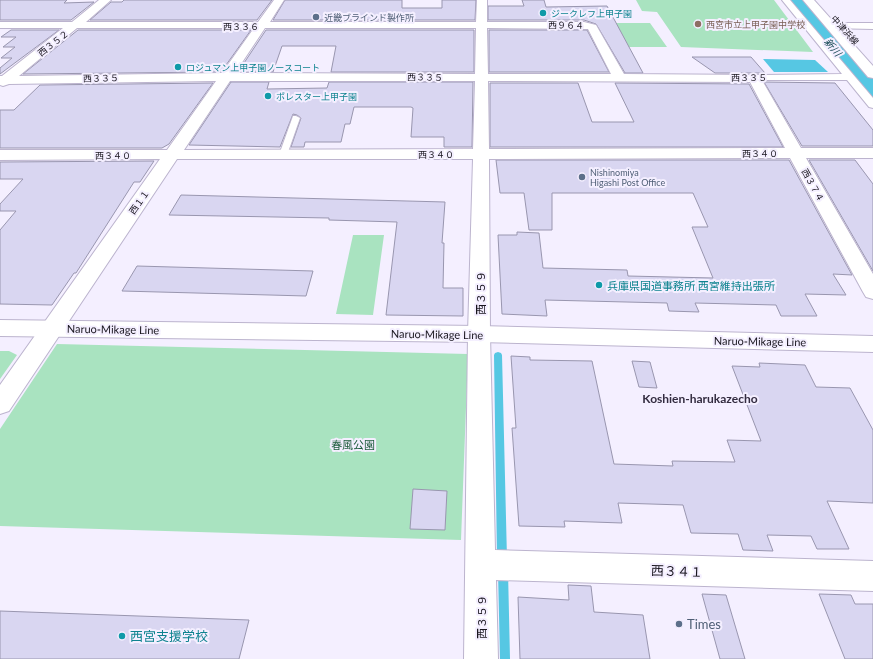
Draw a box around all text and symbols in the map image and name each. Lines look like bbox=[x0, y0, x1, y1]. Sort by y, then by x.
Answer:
marker: ジークレフ上甲子園 bbox=[538, 8, 548, 18]
place label: ジークレフ上甲子園 bbox=[551, 8, 632, 19]
marker: 近畿ブラインド製作所 bbox=[311, 12, 321, 22]
place label: 近畿ブラインド製作所 bbox=[324, 12, 414, 23]
street label: 中津浜線 bbox=[829, 13, 862, 48]
street label: 西９６４ bbox=[548, 19, 584, 31]
marker: 西宮市立上甲子園中学校 bbox=[693, 19, 703, 29]
place label: 西宮市立上甲子園中学校 bbox=[706, 19, 805, 30]
street label: 西３３６ bbox=[223, 21, 259, 32]
street label: 西３５２ bbox=[35, 28, 71, 58]
water label: 新川 bbox=[822, 35, 845, 59]
marker: ロジュマン上甲子園ノースコート bbox=[173, 62, 183, 72]
place label: ロジュマン上甲子園ノースコート bbox=[186, 62, 320, 73]
street label: 西３３５ bbox=[407, 71, 443, 83]
street label: 西３３５ bbox=[83, 72, 119, 84]
street label: 西３３５ bbox=[731, 72, 767, 83]
marker: ポレスター上甲子園 bbox=[263, 91, 273, 101]
place label: ポレスター上甲子園 bbox=[276, 91, 357, 102]
street label: 西３４０ bbox=[742, 148, 778, 159]
street label: 西３４０ bbox=[418, 149, 454, 160]
street label: 西３４０ bbox=[95, 150, 131, 161]
place label: Nishinomiya Higashi Post Office bbox=[590, 167, 666, 188]
street label: 西３７４ bbox=[799, 167, 827, 203]
marker: Nishinomiya Higashi Post Office bbox=[577, 172, 587, 182]
street label: 西１１ bbox=[127, 188, 151, 216]
street label: 西３５９ bbox=[474, 271, 487, 315]
place label: 兵庫県国道事務所 西宮維持出張所 bbox=[607, 279, 776, 292]
marker: 兵庫県国道事務所 西宮維持出張所 bbox=[594, 280, 604, 290]
street label: Naruo-Mikage Line bbox=[67, 322, 160, 336]
street label: Naruo-Mikage Line bbox=[391, 327, 484, 341]
street label: Naruo-Mikage Line bbox=[714, 334, 807, 348]
district label: Koshien-harukazecho bbox=[642, 391, 758, 406]
park label: 春風公園 bbox=[331, 438, 375, 451]
street label: 西３４１ bbox=[651, 562, 703, 580]
street label: 西３５９ bbox=[475, 595, 488, 639]
place label: Times bbox=[687, 616, 721, 632]
marker: Times bbox=[674, 619, 684, 629]
place label: 西宮支援学校 bbox=[130, 628, 208, 644]
marker: 西宮支援学校 bbox=[117, 631, 127, 641]

